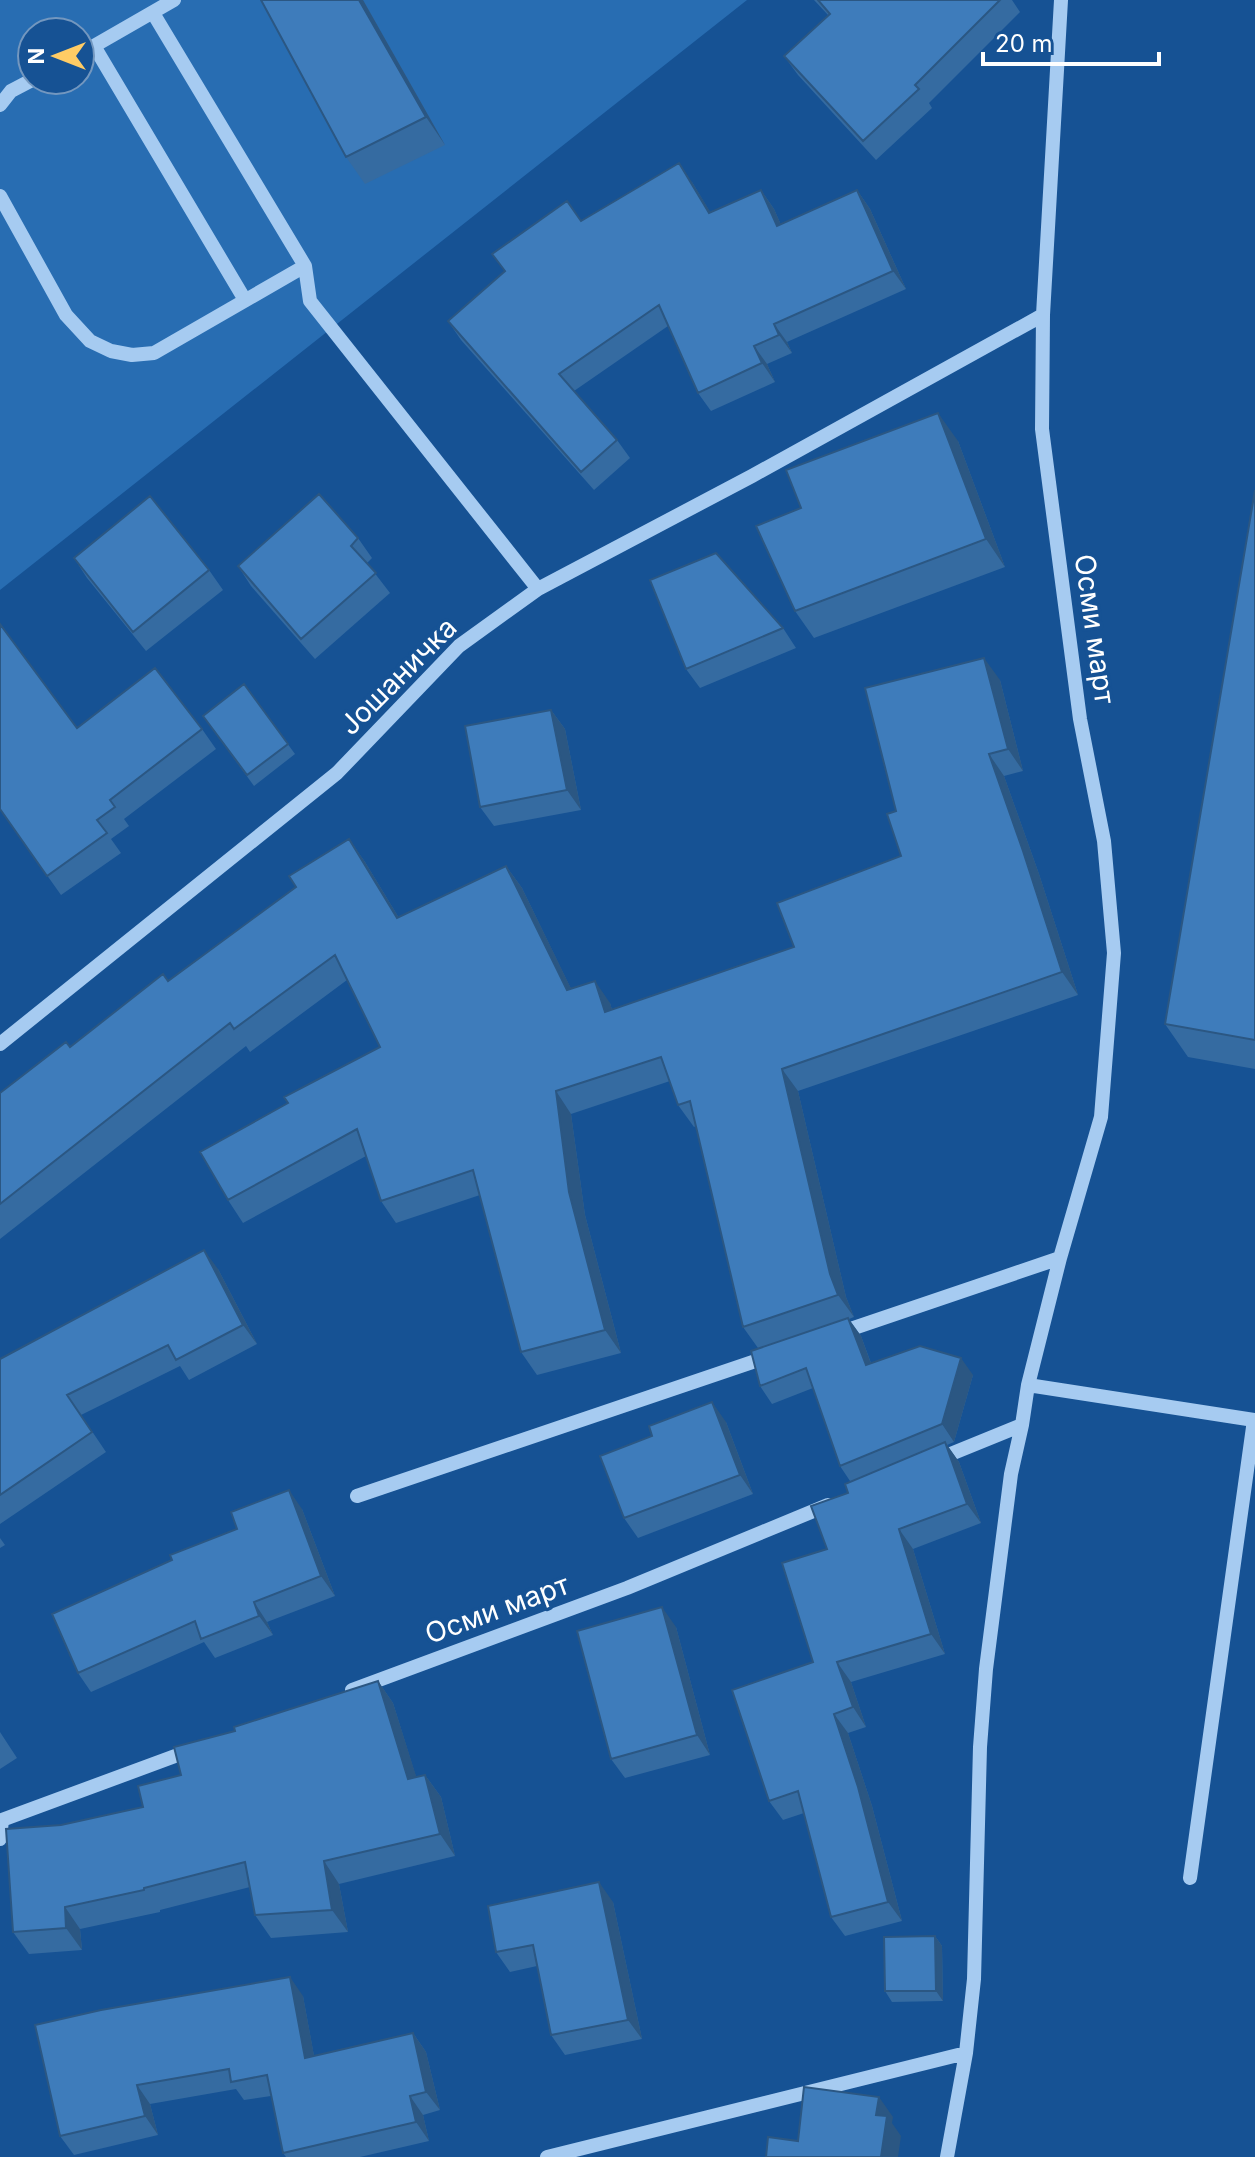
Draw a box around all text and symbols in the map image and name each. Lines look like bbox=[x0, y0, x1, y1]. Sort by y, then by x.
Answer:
north arrow bbox=[16, 16, 96, 96]
scale bar bbox=[983, 16, 1159, 66]
text: 20 m bbox=[995, 29, 1053, 58]
text: N bbox=[23, 48, 49, 64]
street label: Осми март bbox=[1068, 552, 1122, 706]
street label: Јошаничка bbox=[332, 610, 464, 742]
street label: Осми март bbox=[420, 1567, 574, 1651]

